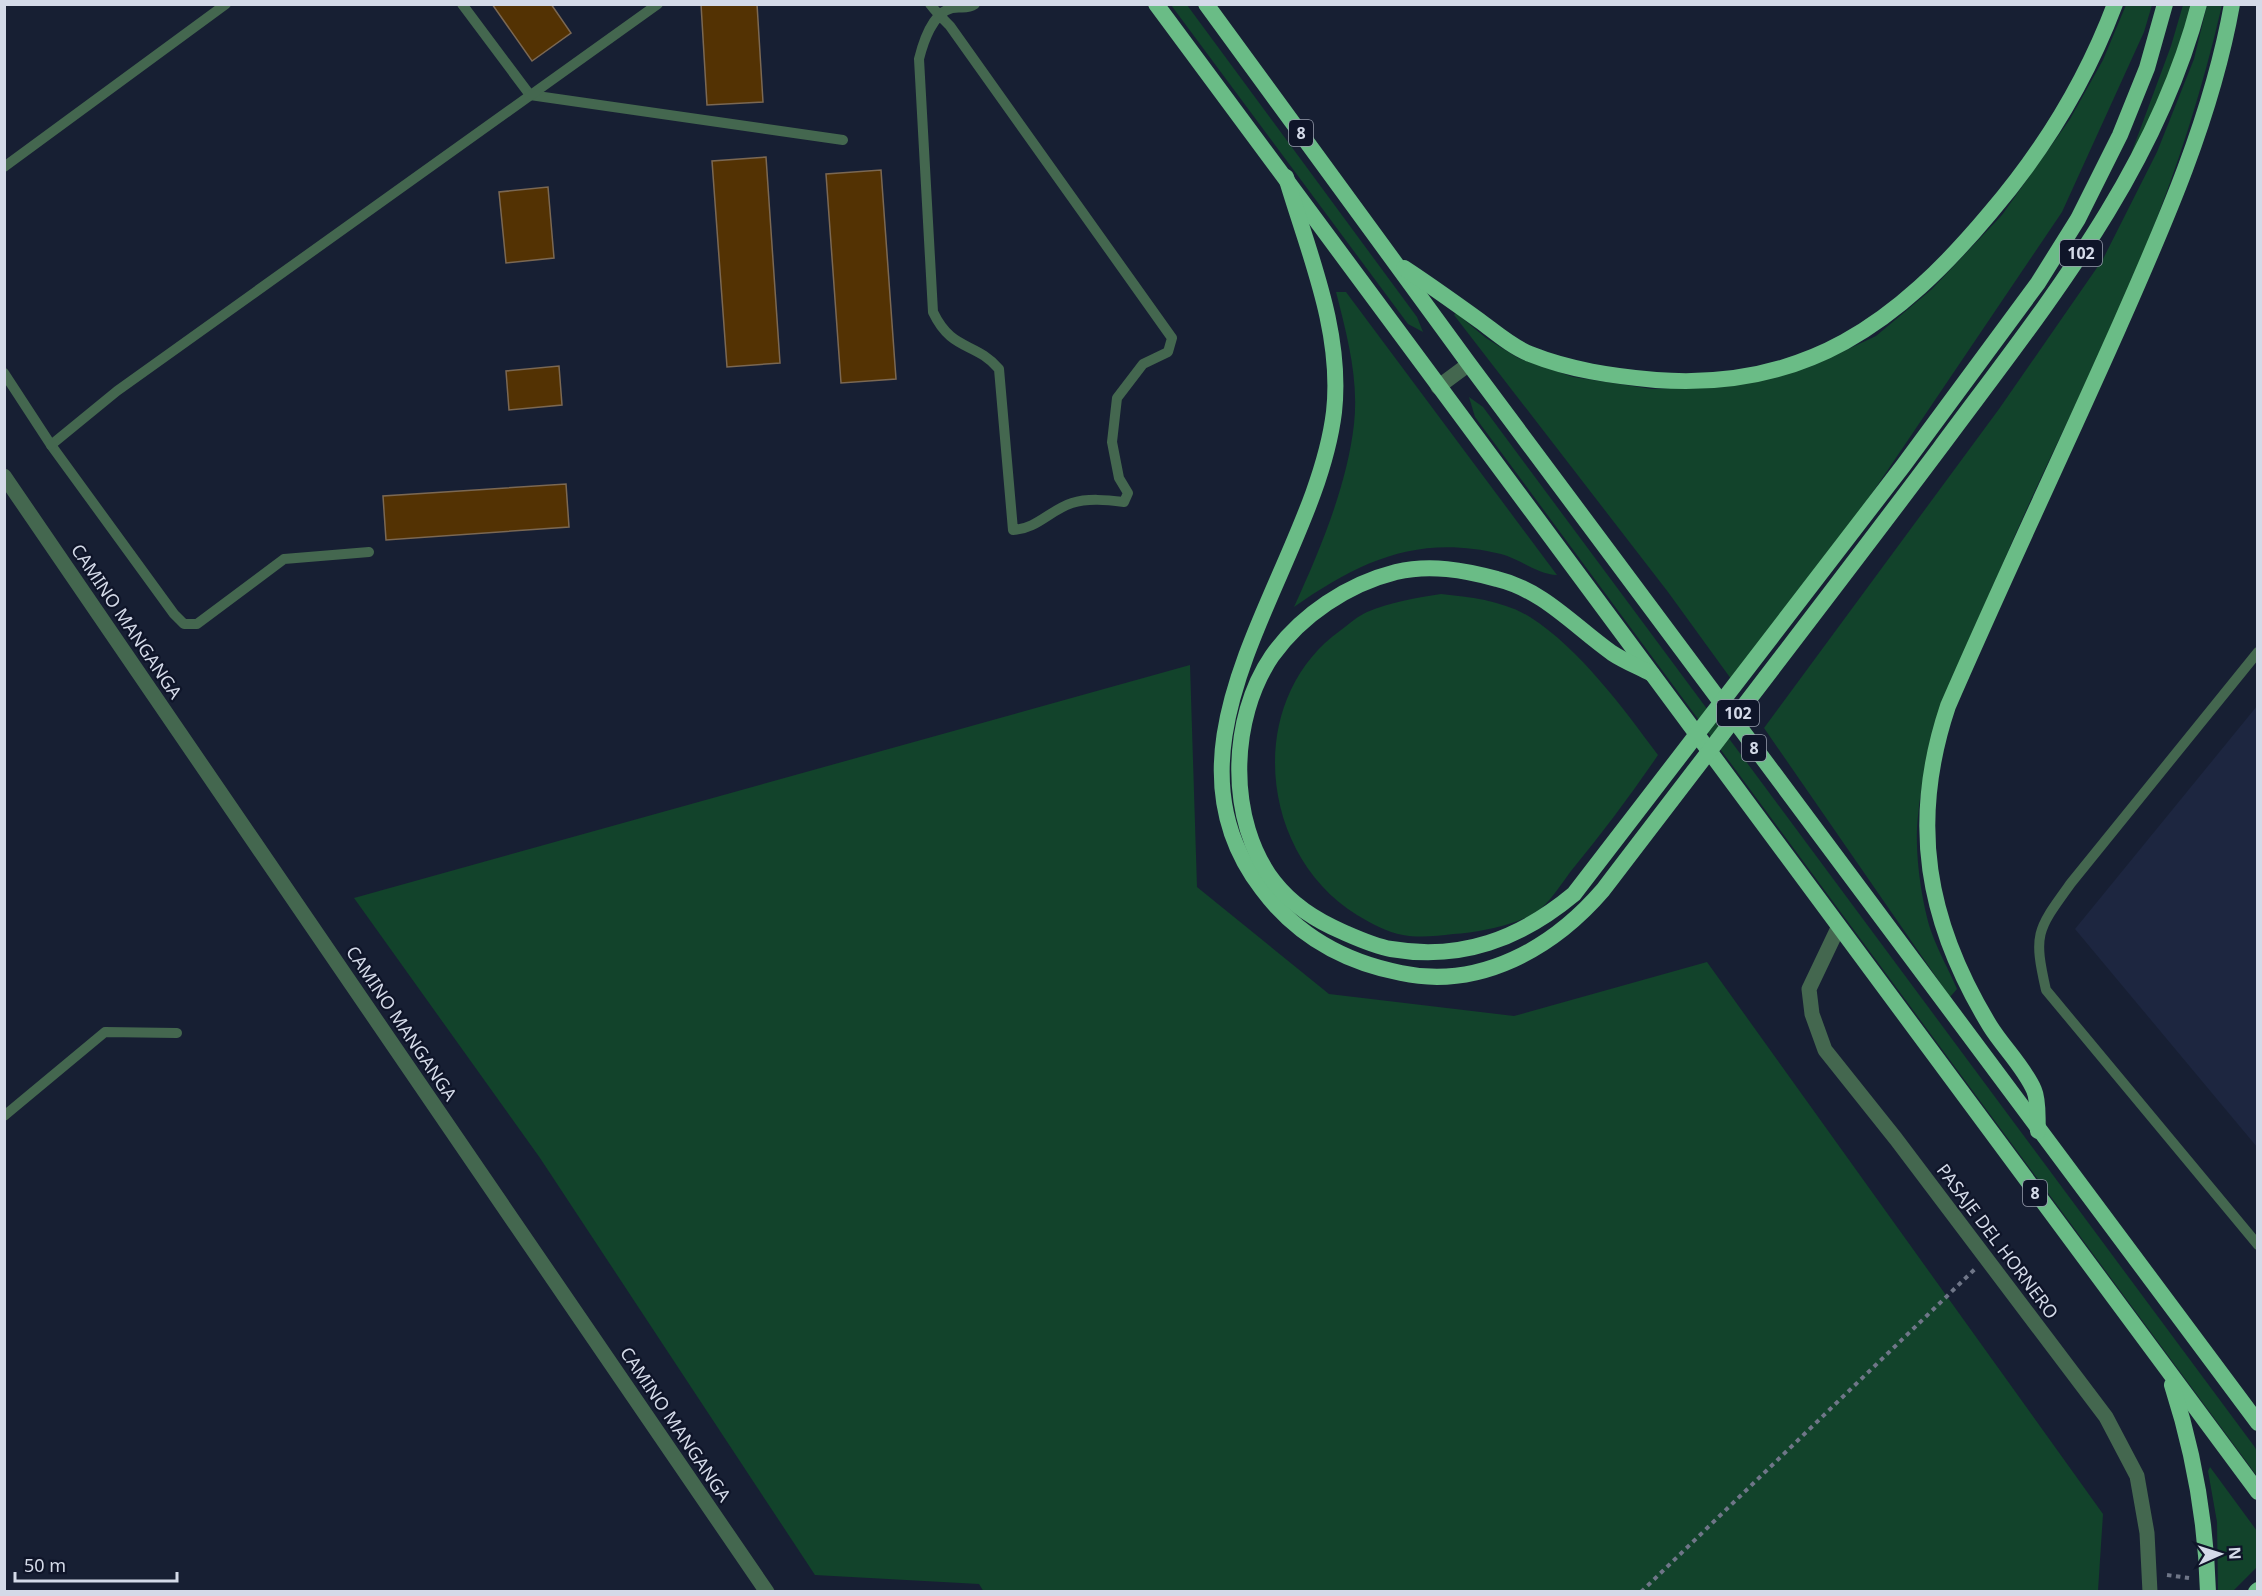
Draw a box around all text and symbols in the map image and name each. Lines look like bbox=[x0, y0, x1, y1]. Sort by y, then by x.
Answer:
road number: 8 bbox=[1289, 120, 1313, 146]
road number: 102 bbox=[2060, 240, 2102, 266]
street label: CAMINO MANGANGA bbox=[66, 539, 188, 704]
road number: 102 bbox=[1717, 700, 1759, 726]
road number: 8 bbox=[1742, 735, 1766, 761]
street label: CAMINO MANGANGA bbox=[341, 941, 463, 1106]
street label: PASAJE DEL HORNERO bbox=[1932, 1159, 2064, 1323]
road number: 8 bbox=[2023, 1180, 2047, 1206]
street label: CAMINO MANGANGA bbox=[615, 1342, 737, 1507]
north arrow bbox=[2190, 1524, 2250, 1584]
scale bar bbox=[15, 1545, 177, 1583]
text: N bbox=[2224, 1546, 2246, 1560]
text: 50 m bbox=[24, 1553, 66, 1577]

